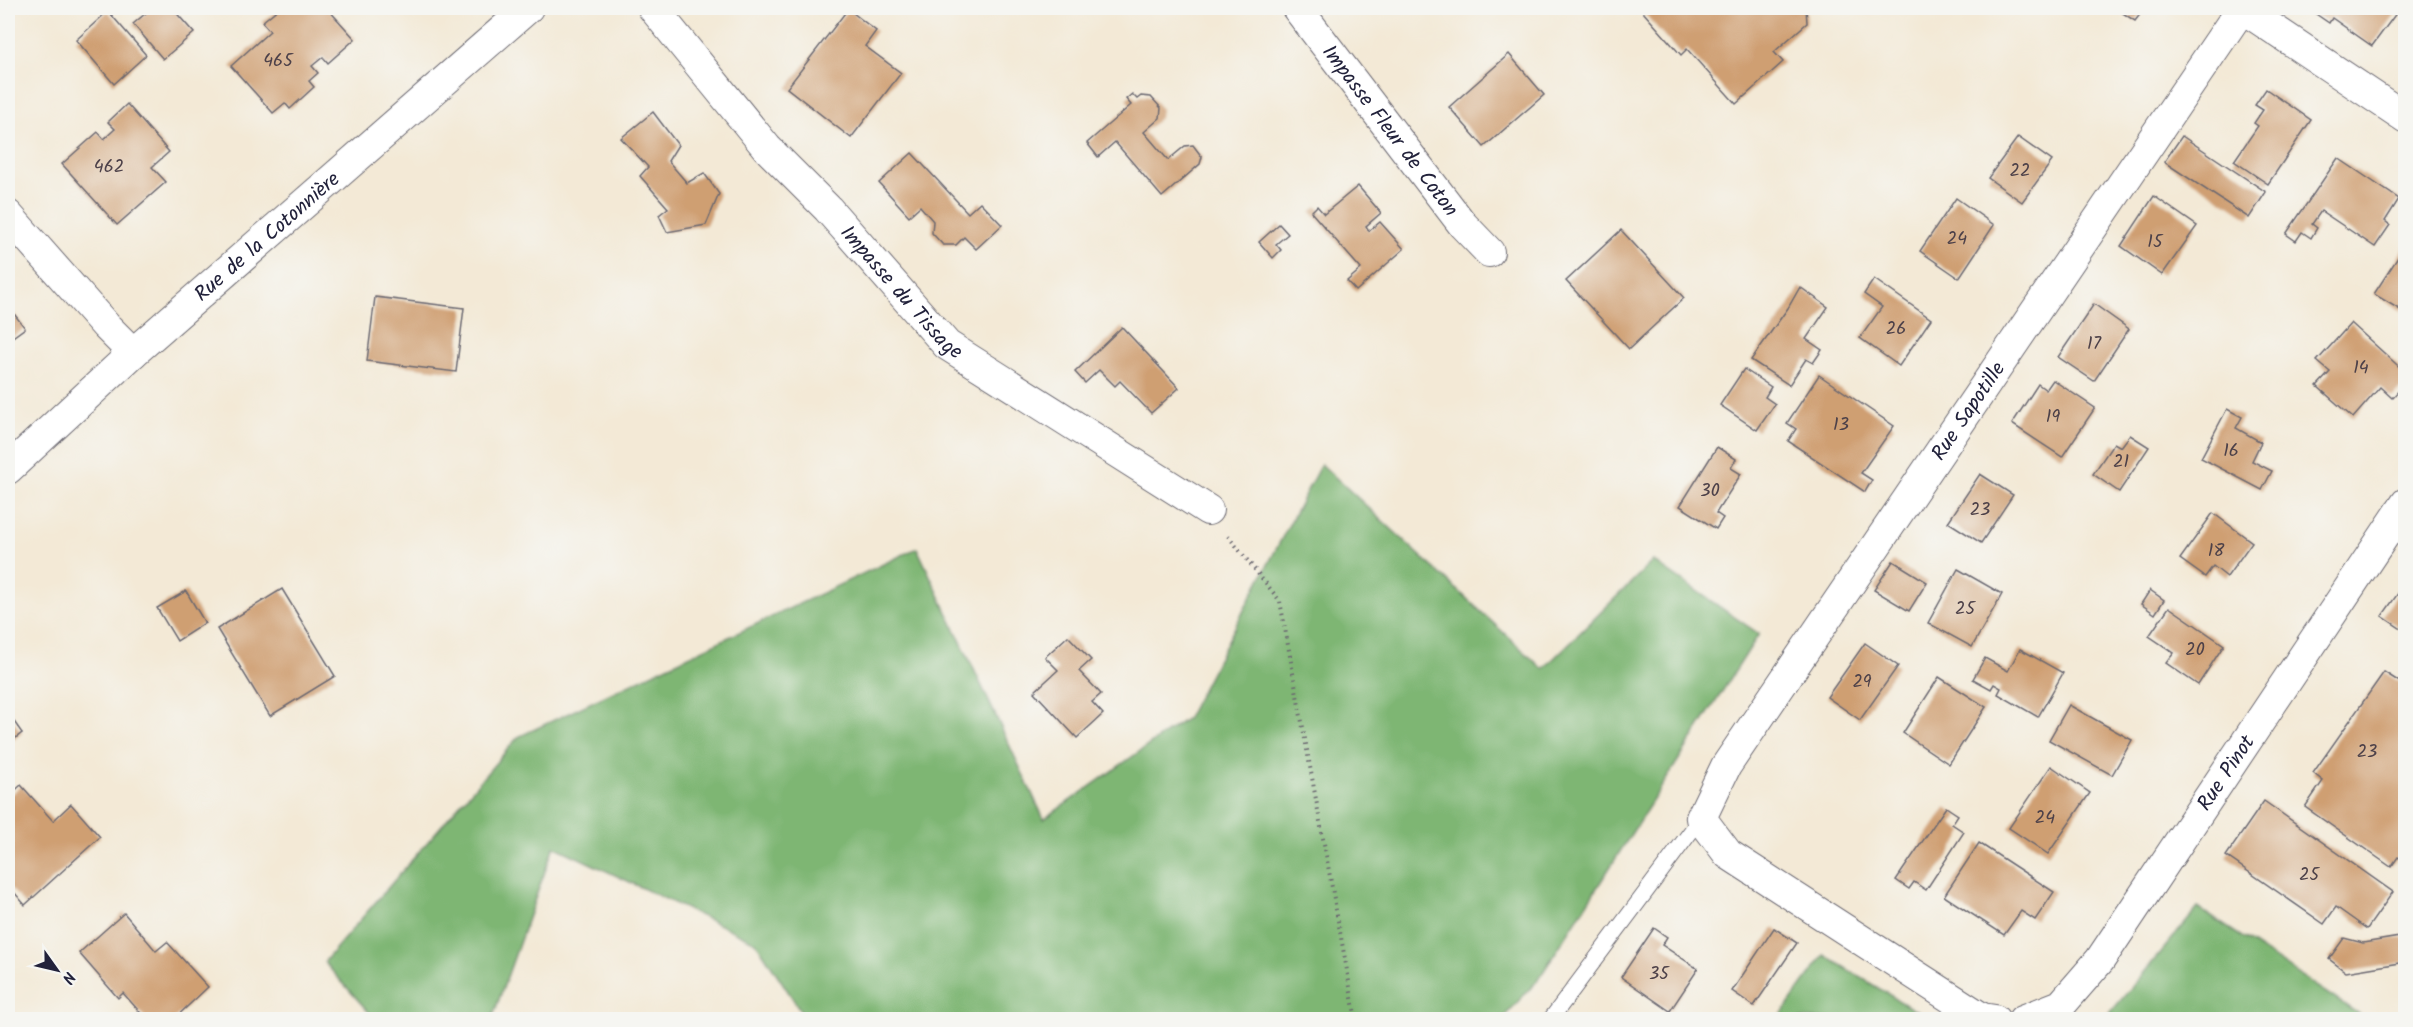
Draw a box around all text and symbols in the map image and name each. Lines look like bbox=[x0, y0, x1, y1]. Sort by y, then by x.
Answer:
street label: Impasse Fleur de Coton bbox=[1313, 38, 1466, 224]
house number: 465 bbox=[263, 47, 294, 76]
house number: 462 bbox=[94, 153, 124, 182]
house number: 22 bbox=[2010, 157, 2030, 186]
street label: Rue de la Cotonnière bbox=[187, 164, 349, 311]
street label: Impasse du Tissage bbox=[831, 218, 969, 369]
house number: 24 bbox=[1947, 225, 1967, 254]
house number: 15 bbox=[2147, 228, 2164, 257]
house number: 26 bbox=[1886, 315, 1906, 344]
house number: 17 bbox=[2087, 330, 2102, 359]
house number: 14 bbox=[2353, 354, 2369, 383]
street label: Rue Sapotille bbox=[1923, 355, 2015, 468]
house number: 19 bbox=[2046, 403, 2060, 432]
house number: 13 bbox=[1833, 411, 1849, 440]
house number: 16 bbox=[2223, 437, 2239, 466]
house number: 21 bbox=[2113, 448, 2129, 477]
house number: 30 bbox=[1700, 477, 1720, 506]
house number: 23 bbox=[1970, 496, 1990, 525]
house number: 18 bbox=[2208, 537, 2224, 566]
house number: 25 bbox=[1955, 595, 1976, 624]
house number: 20 bbox=[2185, 636, 2205, 665]
house number: 29 bbox=[1852, 668, 1872, 697]
street label: Rue Pinot bbox=[2189, 728, 2265, 818]
house number: 23 bbox=[2357, 738, 2377, 767]
house number: 24 bbox=[2035, 804, 2055, 833]
house number: 25 bbox=[2299, 861, 2320, 890]
north arrow bbox=[27, 940, 87, 1000]
house number: 35 bbox=[1649, 960, 1670, 989]
text: N bbox=[55, 966, 81, 989]

